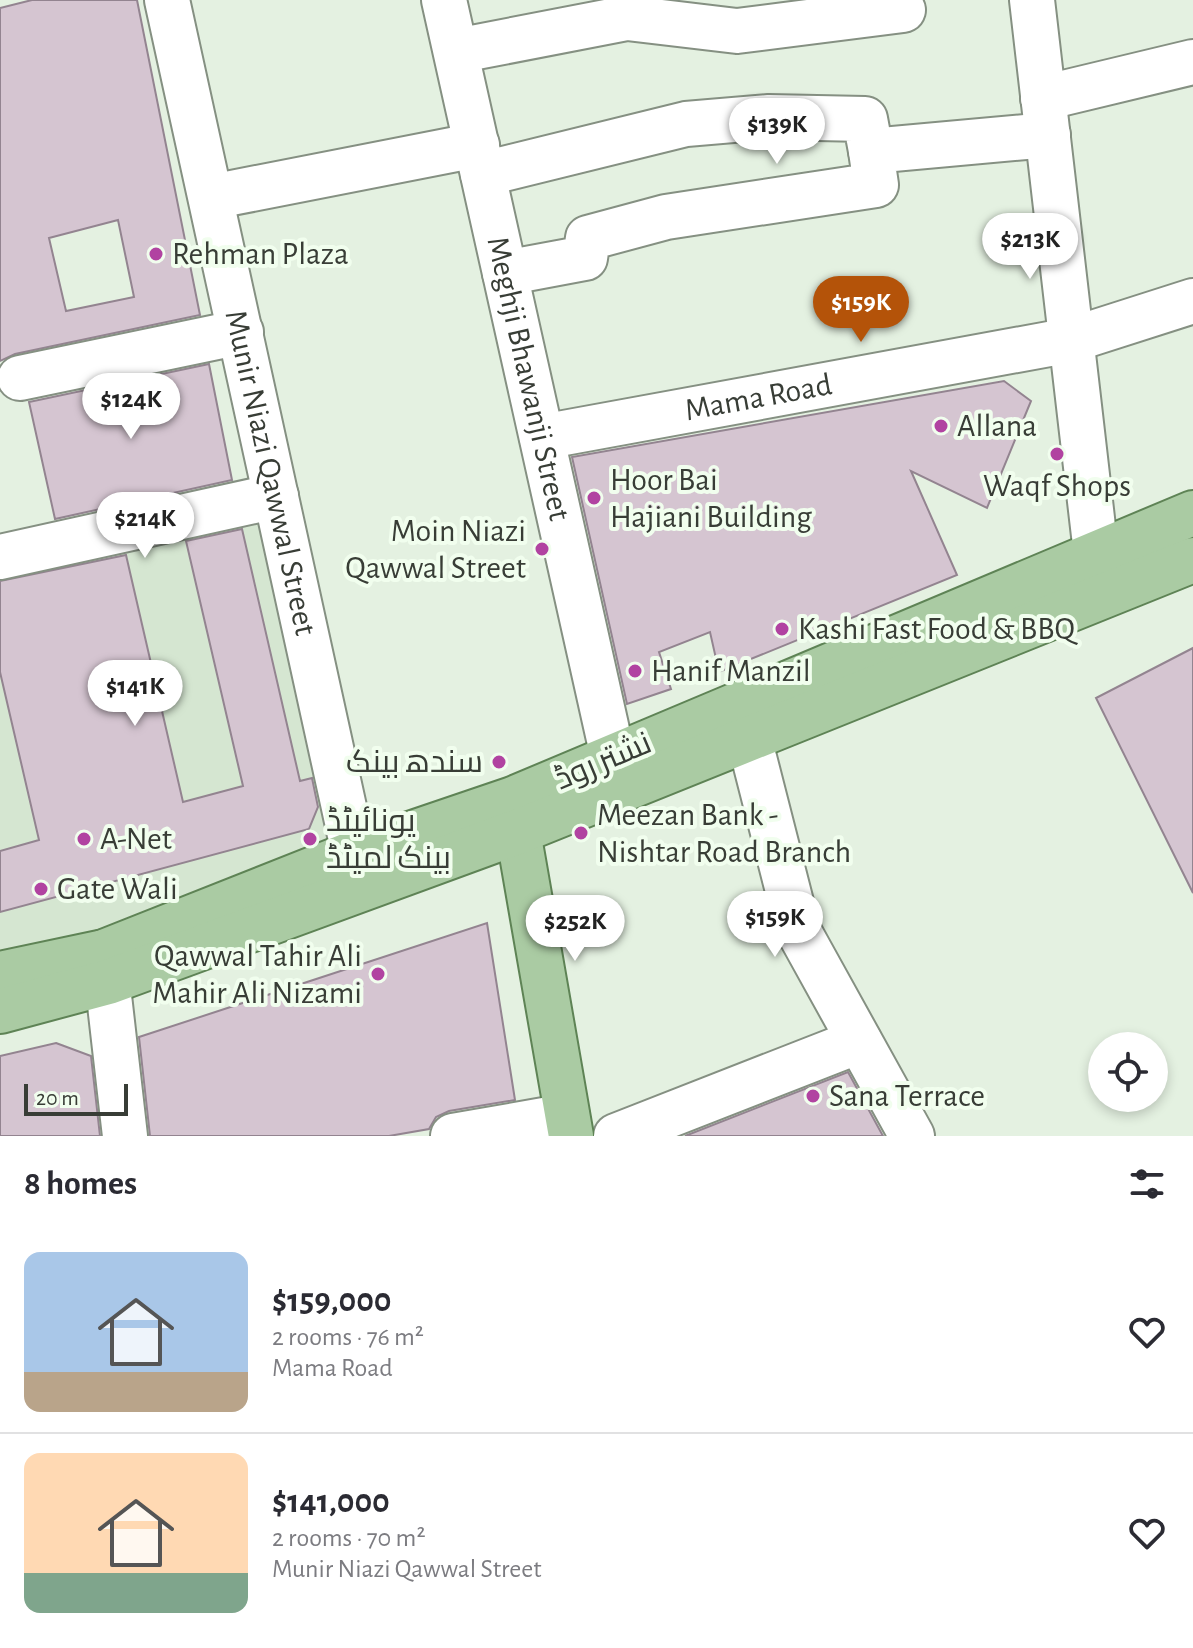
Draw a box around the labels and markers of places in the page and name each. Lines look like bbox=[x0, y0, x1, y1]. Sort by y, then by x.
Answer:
pin: $139K bbox=[721, 98, 833, 166]
pin: $213K bbox=[974, 213, 1086, 281]
place label: Rehman Plaza bbox=[172, 238, 349, 270]
marker: Rehman Plaza bbox=[147, 245, 165, 263]
pin: $159K bbox=[805, 276, 917, 344]
pin: $124K bbox=[75, 373, 187, 441]
place label: Allana bbox=[957, 410, 1037, 442]
marker: Allana bbox=[932, 417, 950, 435]
marker: Waqf Shops bbox=[1048, 445, 1066, 463]
place label: Hoor Bai Hajiani Building bbox=[610, 464, 812, 533]
place label: Waqf Shops bbox=[983, 470, 1131, 502]
marker: Hoor Bai Hajiani Building bbox=[585, 489, 603, 507]
pin: $214K bbox=[89, 492, 201, 560]
place label: Moin Niazi Qawwal Street bbox=[345, 515, 526, 584]
marker: Moin Niazi Qawwal Street bbox=[533, 540, 551, 558]
place label: Kashi Fast Food & BBQ bbox=[798, 613, 1078, 645]
marker: Kashi Fast Food & BBQ bbox=[773, 620, 791, 638]
place label: Hanif Manzil bbox=[651, 655, 811, 687]
pin: $141K bbox=[79, 660, 191, 728]
marker: Hanif Manzil bbox=[626, 662, 644, 680]
place label: سندھ بینک bbox=[346, 746, 483, 778]
marker: سندھ بینک bbox=[490, 753, 508, 771]
place label: Meezan Bank - Nishtar Road Branch bbox=[597, 799, 851, 868]
place label: یونائیٹڈ بینک لمیٹڈ bbox=[326, 805, 451, 874]
place label: A-Net bbox=[100, 823, 172, 855]
marker: Meezan Bank - Nishtar Road Branch bbox=[572, 824, 590, 842]
marker: A-Net bbox=[75, 830, 93, 848]
marker: یونائیٹڈ بینک لمیٹڈ bbox=[301, 830, 319, 848]
place label: Gate Wali bbox=[57, 873, 178, 905]
marker: Gate Wali bbox=[32, 880, 50, 898]
pin: $159K bbox=[719, 891, 831, 959]
pin: $252K bbox=[519, 895, 631, 963]
place label: Qawwal Tahir Ali Mahir Ali Nizami bbox=[152, 940, 362, 1009]
marker: Qawwal Tahir Ali Mahir Ali Nizami bbox=[369, 965, 387, 983]
place label: Sana Terrace bbox=[829, 1080, 985, 1112]
marker: Sana Terrace bbox=[804, 1087, 822, 1105]

